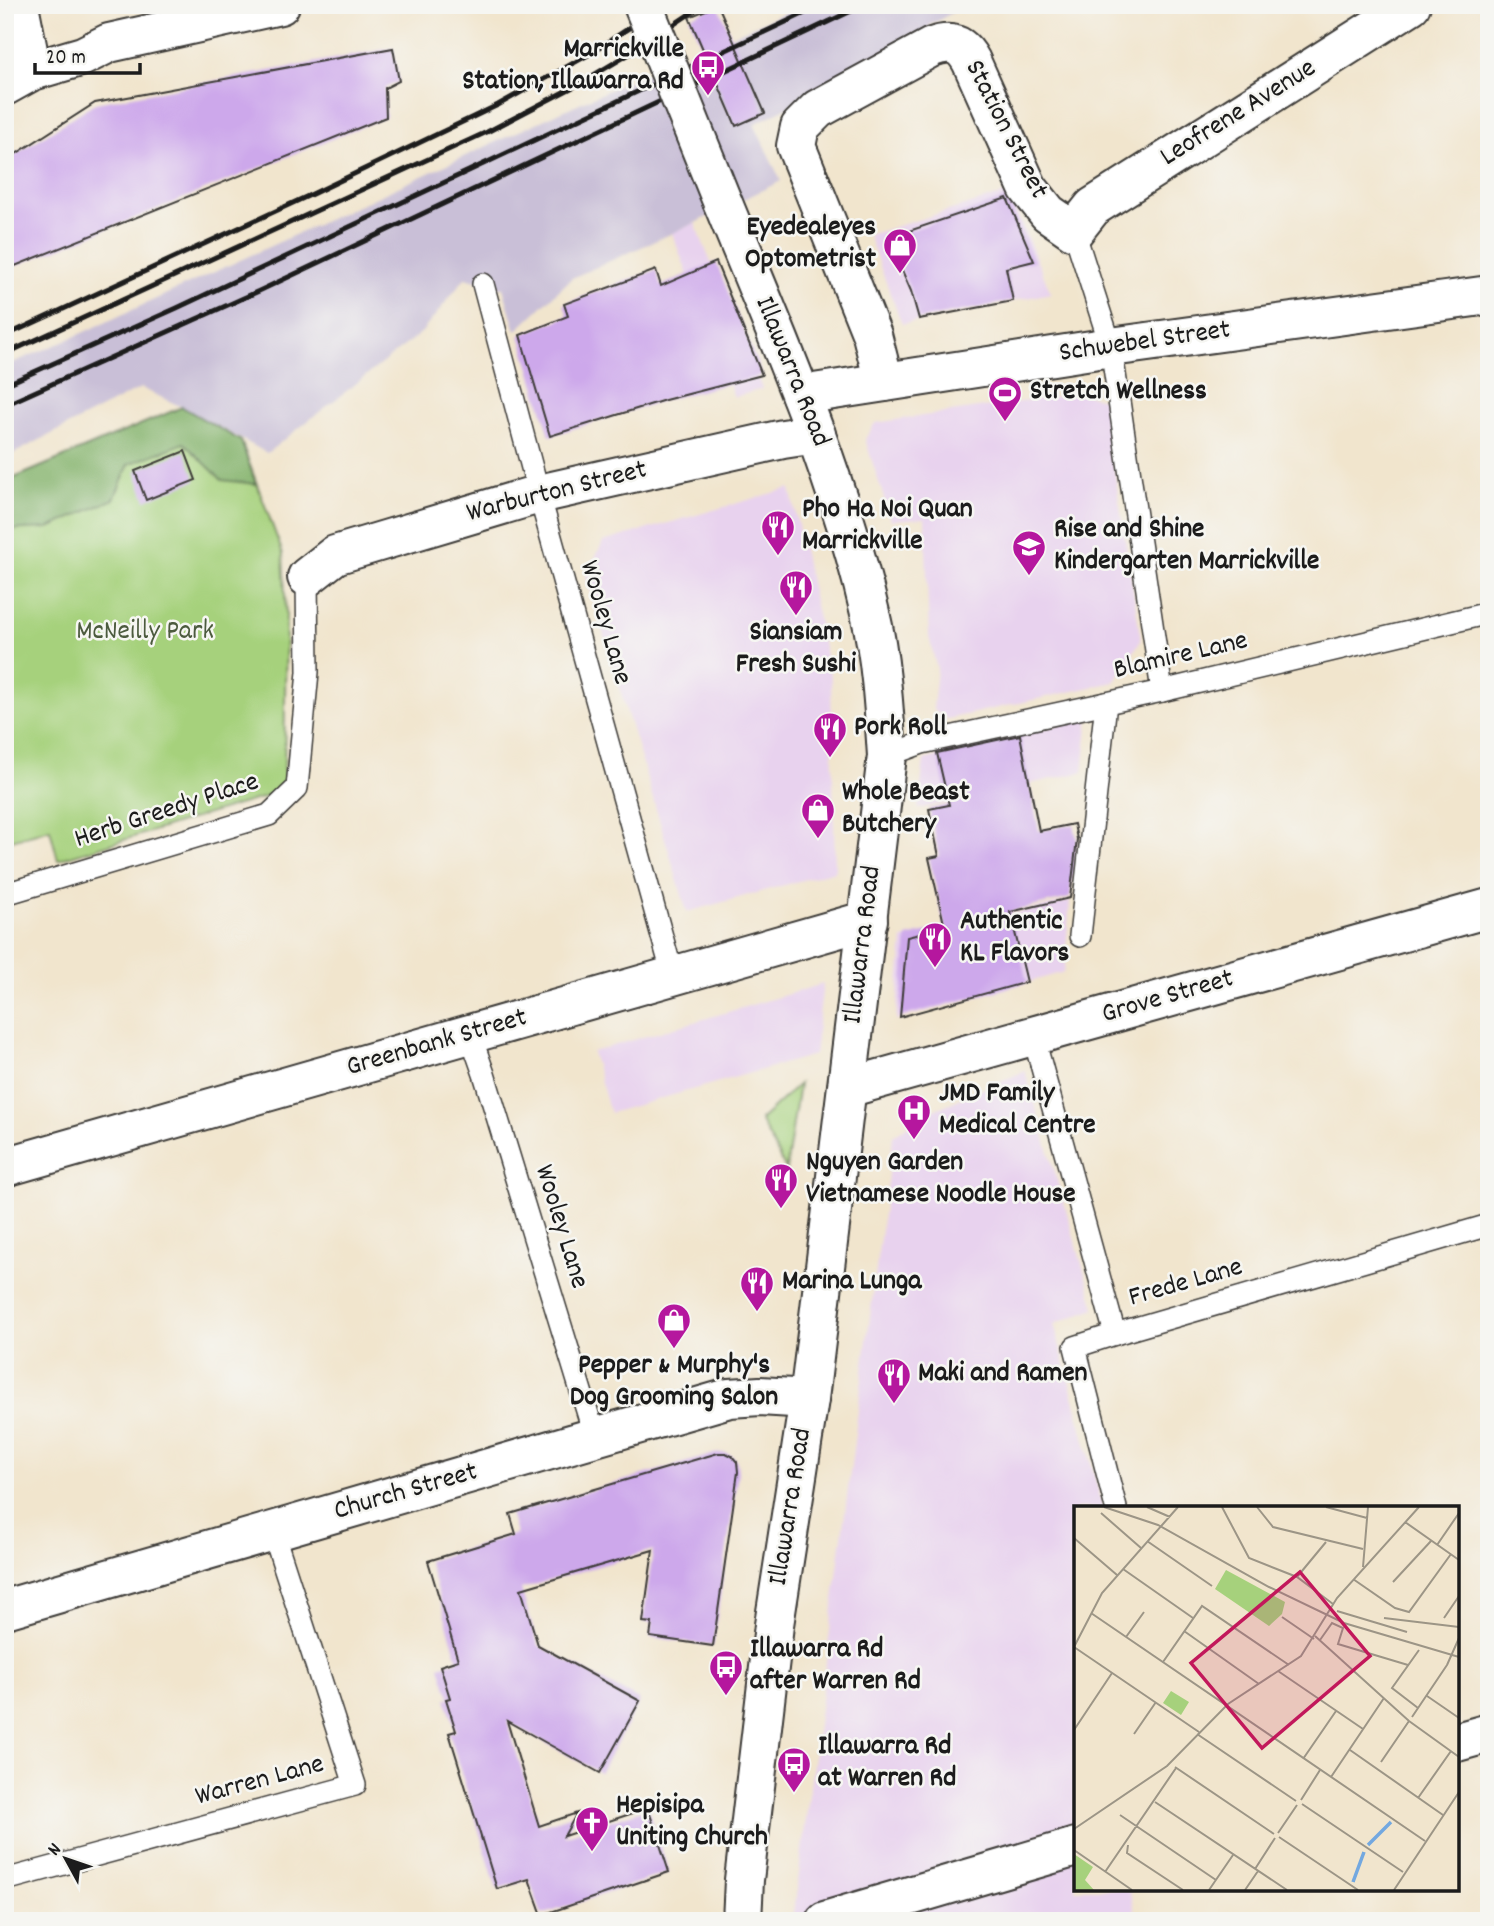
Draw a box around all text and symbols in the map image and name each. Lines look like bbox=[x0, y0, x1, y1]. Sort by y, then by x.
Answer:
place label: Marrickville Station, Illawarra Rd bbox=[462, 31, 684, 103]
scale bar bbox=[35, 32, 140, 76]
text: 20 m bbox=[46, 44, 86, 74]
bus stop icon: Marrickville Station, Illawarra Rd bbox=[689, 48, 727, 97]
street label: Leofrene Avenue bbox=[1153, 50, 1325, 178]
street label: Station Street bbox=[953, 54, 1057, 206]
place label: Eyedealeyes Optometrist bbox=[745, 209, 877, 281]
shop icon: Eyedealeyes Optometrist bbox=[881, 226, 919, 275]
street label: Illawarra Road bbox=[743, 291, 839, 453]
street label: Schwebel Street bbox=[1057, 311, 1233, 375]
place label: Stretch Wellness bbox=[1030, 373, 1207, 413]
sports icon: Stretch Wellness bbox=[986, 374, 1024, 423]
street label: Warburton Street bbox=[463, 451, 651, 535]
place label: Pho Ha Noi Quan Marrickville bbox=[802, 491, 973, 563]
restaurant icon: Pho Ha Noi Quan Marrickville bbox=[759, 508, 797, 557]
place label: Rise and Shine Kindergarten Marrickville bbox=[1054, 511, 1319, 583]
school or university icon: Rise and Shine Kindergarten Marrickville bbox=[1010, 528, 1048, 577]
street label: Wooley Lane bbox=[567, 556, 641, 690]
restaurant icon: Siansiam Fresh Sushi bbox=[777, 568, 815, 617]
park label: McNeilly Park bbox=[76, 613, 214, 653]
place label: Siansiam Fresh Sushi bbox=[736, 614, 856, 686]
street label: Blamire Lane bbox=[1110, 622, 1252, 692]
place label: Pork Roll bbox=[854, 709, 947, 749]
restaurant icon: Pork Roll bbox=[811, 710, 849, 759]
street label: Herb Greedy Place bbox=[70, 763, 264, 861]
place label: Whole Beast Butchery bbox=[842, 774, 970, 846]
shop icon: Whole Beast Butchery bbox=[799, 791, 837, 840]
street label: Illawarra Road bbox=[834, 864, 894, 1026]
place label: Authentic KL Flavors bbox=[960, 903, 1070, 975]
restaurant icon: Authentic KL Flavors bbox=[916, 920, 954, 969]
street label: Grove Street bbox=[1097, 960, 1239, 1036]
street label: Greenbank Street bbox=[342, 999, 532, 1089]
place label: JMD Family Medical Centre bbox=[939, 1075, 1096, 1147]
hospital icon: JMD Family Medical Centre bbox=[895, 1092, 933, 1141]
place label: Nguyen Garden Vietnamese Noodle House bbox=[806, 1144, 1076, 1216]
street label: Wooley Lane bbox=[522, 1160, 598, 1294]
restaurant icon: Nguyen Garden Vietnamese Noodle House bbox=[762, 1161, 800, 1210]
street label: Frede Lane bbox=[1124, 1249, 1248, 1319]
place label: Marina Lunga bbox=[782, 1263, 922, 1303]
restaurant icon: Marina Lunga bbox=[738, 1264, 776, 1313]
shop icon: Pepper & Murphy's Dog Grooming Salon bbox=[655, 1301, 693, 1350]
place label: Pepper & Murphy's Dog Grooming Salon bbox=[570, 1347, 778, 1419]
place label: Maki and Ramen bbox=[918, 1355, 1087, 1395]
restaurant icon: Maki and Ramen bbox=[875, 1356, 913, 1405]
street label: Illawarra Road bbox=[760, 1425, 824, 1589]
street label: Church Street bbox=[330, 1453, 482, 1533]
inset map bbox=[1074, 1506, 1459, 1891]
place label: Illawarra Rd after Warren Rd bbox=[750, 1631, 921, 1703]
bus stop icon: Illawarra Rd after Warren Rd bbox=[707, 1648, 745, 1697]
place label: Illawarra Rd at Warren Rd bbox=[818, 1728, 956, 1800]
bus stop icon: Illawarra Rd at Warren Rd bbox=[775, 1745, 813, 1794]
street label: Warren Lane bbox=[191, 1746, 329, 1818]
place label: Hepisipa Uniting Church bbox=[616, 1787, 768, 1859]
church icon: Hepisipa Uniting Church bbox=[573, 1804, 611, 1853]
north arrow bbox=[32, 1825, 102, 1895]
text: N bbox=[42, 1838, 69, 1863]

